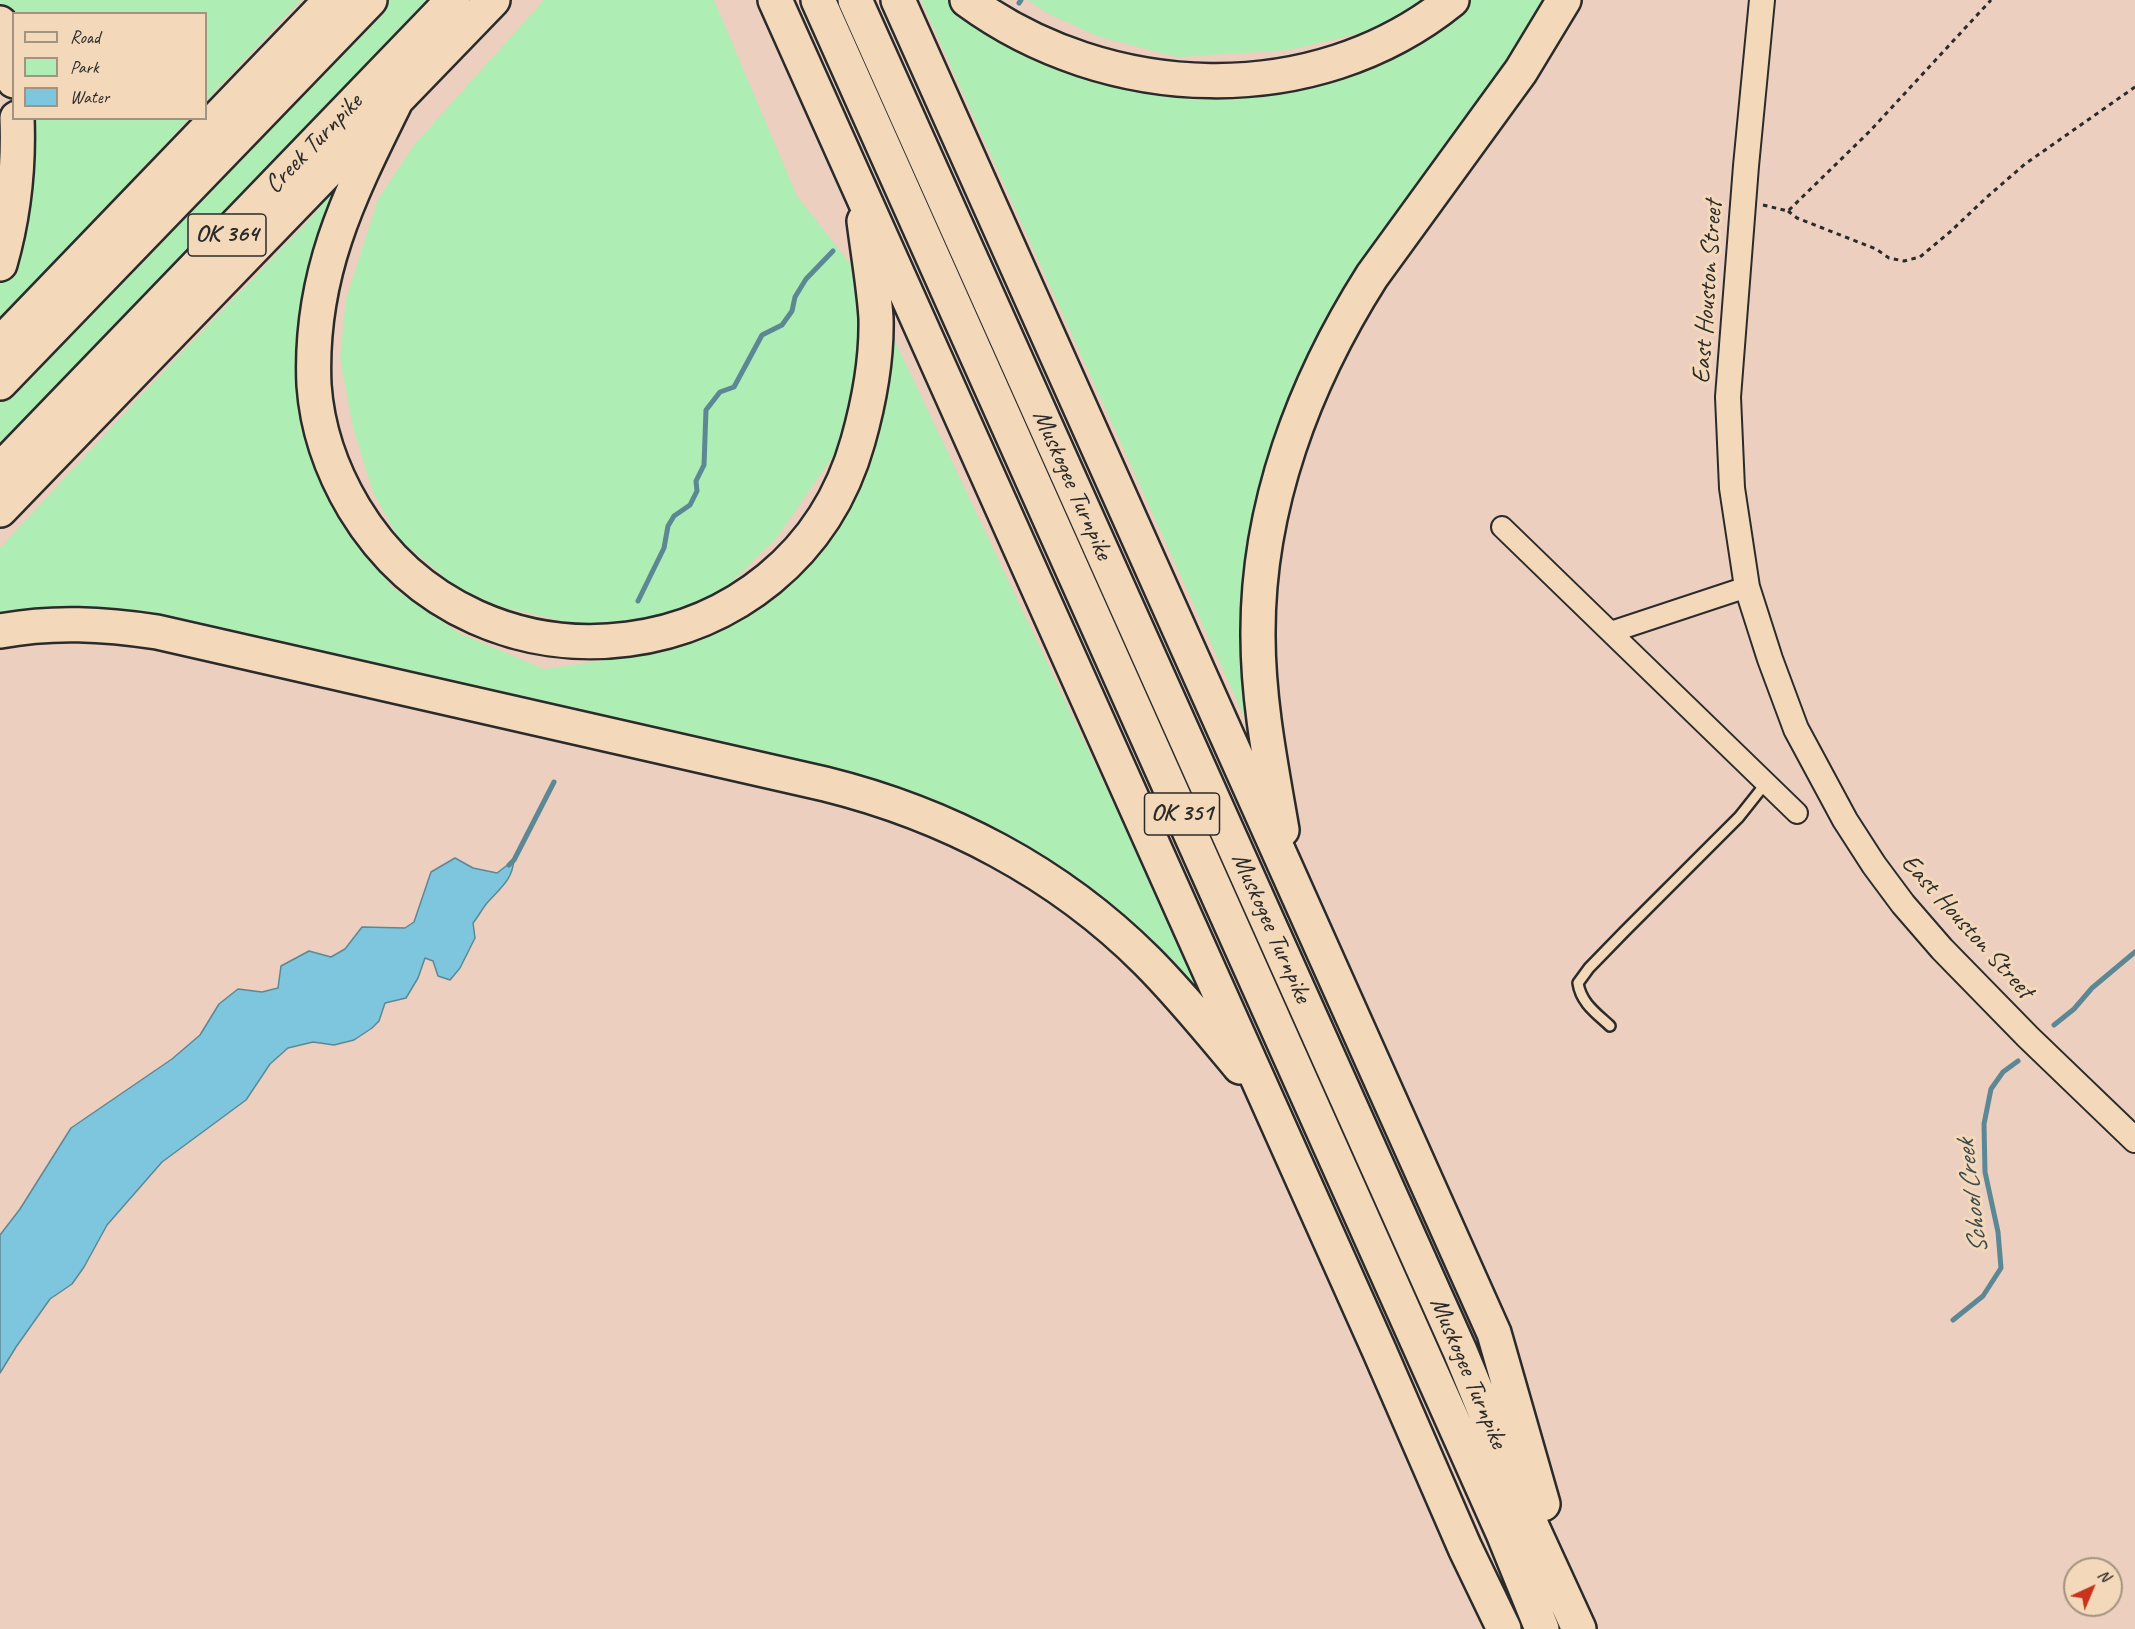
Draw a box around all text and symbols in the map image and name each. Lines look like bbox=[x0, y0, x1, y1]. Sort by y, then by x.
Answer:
legend bbox=[12, 12, 207, 120]
text: Road bbox=[70, 26, 100, 48]
text: Park bbox=[70, 56, 99, 78]
text: Water bbox=[70, 86, 109, 108]
street label: Creek Turnpike bbox=[259, 87, 369, 201]
street label: East Houston Street bbox=[1686, 199, 1730, 385]
road number: OK 364 bbox=[188, 214, 266, 256]
street label: Muskogee Turnpike bbox=[1025, 405, 1119, 565]
road number: OK 351 bbox=[1144, 793, 1220, 835]
street label: Muskogee Turnpike bbox=[1224, 848, 1318, 1008]
street label: East Houston Street bbox=[1894, 848, 2040, 1006]
water label: School Creek bbox=[1950, 1138, 1996, 1256]
street label: Muskogee Turnpike bbox=[1422, 1293, 1514, 1453]
north arrow bbox=[2063, 1557, 2123, 1617]
text: N bbox=[2094, 1565, 2115, 1586]

